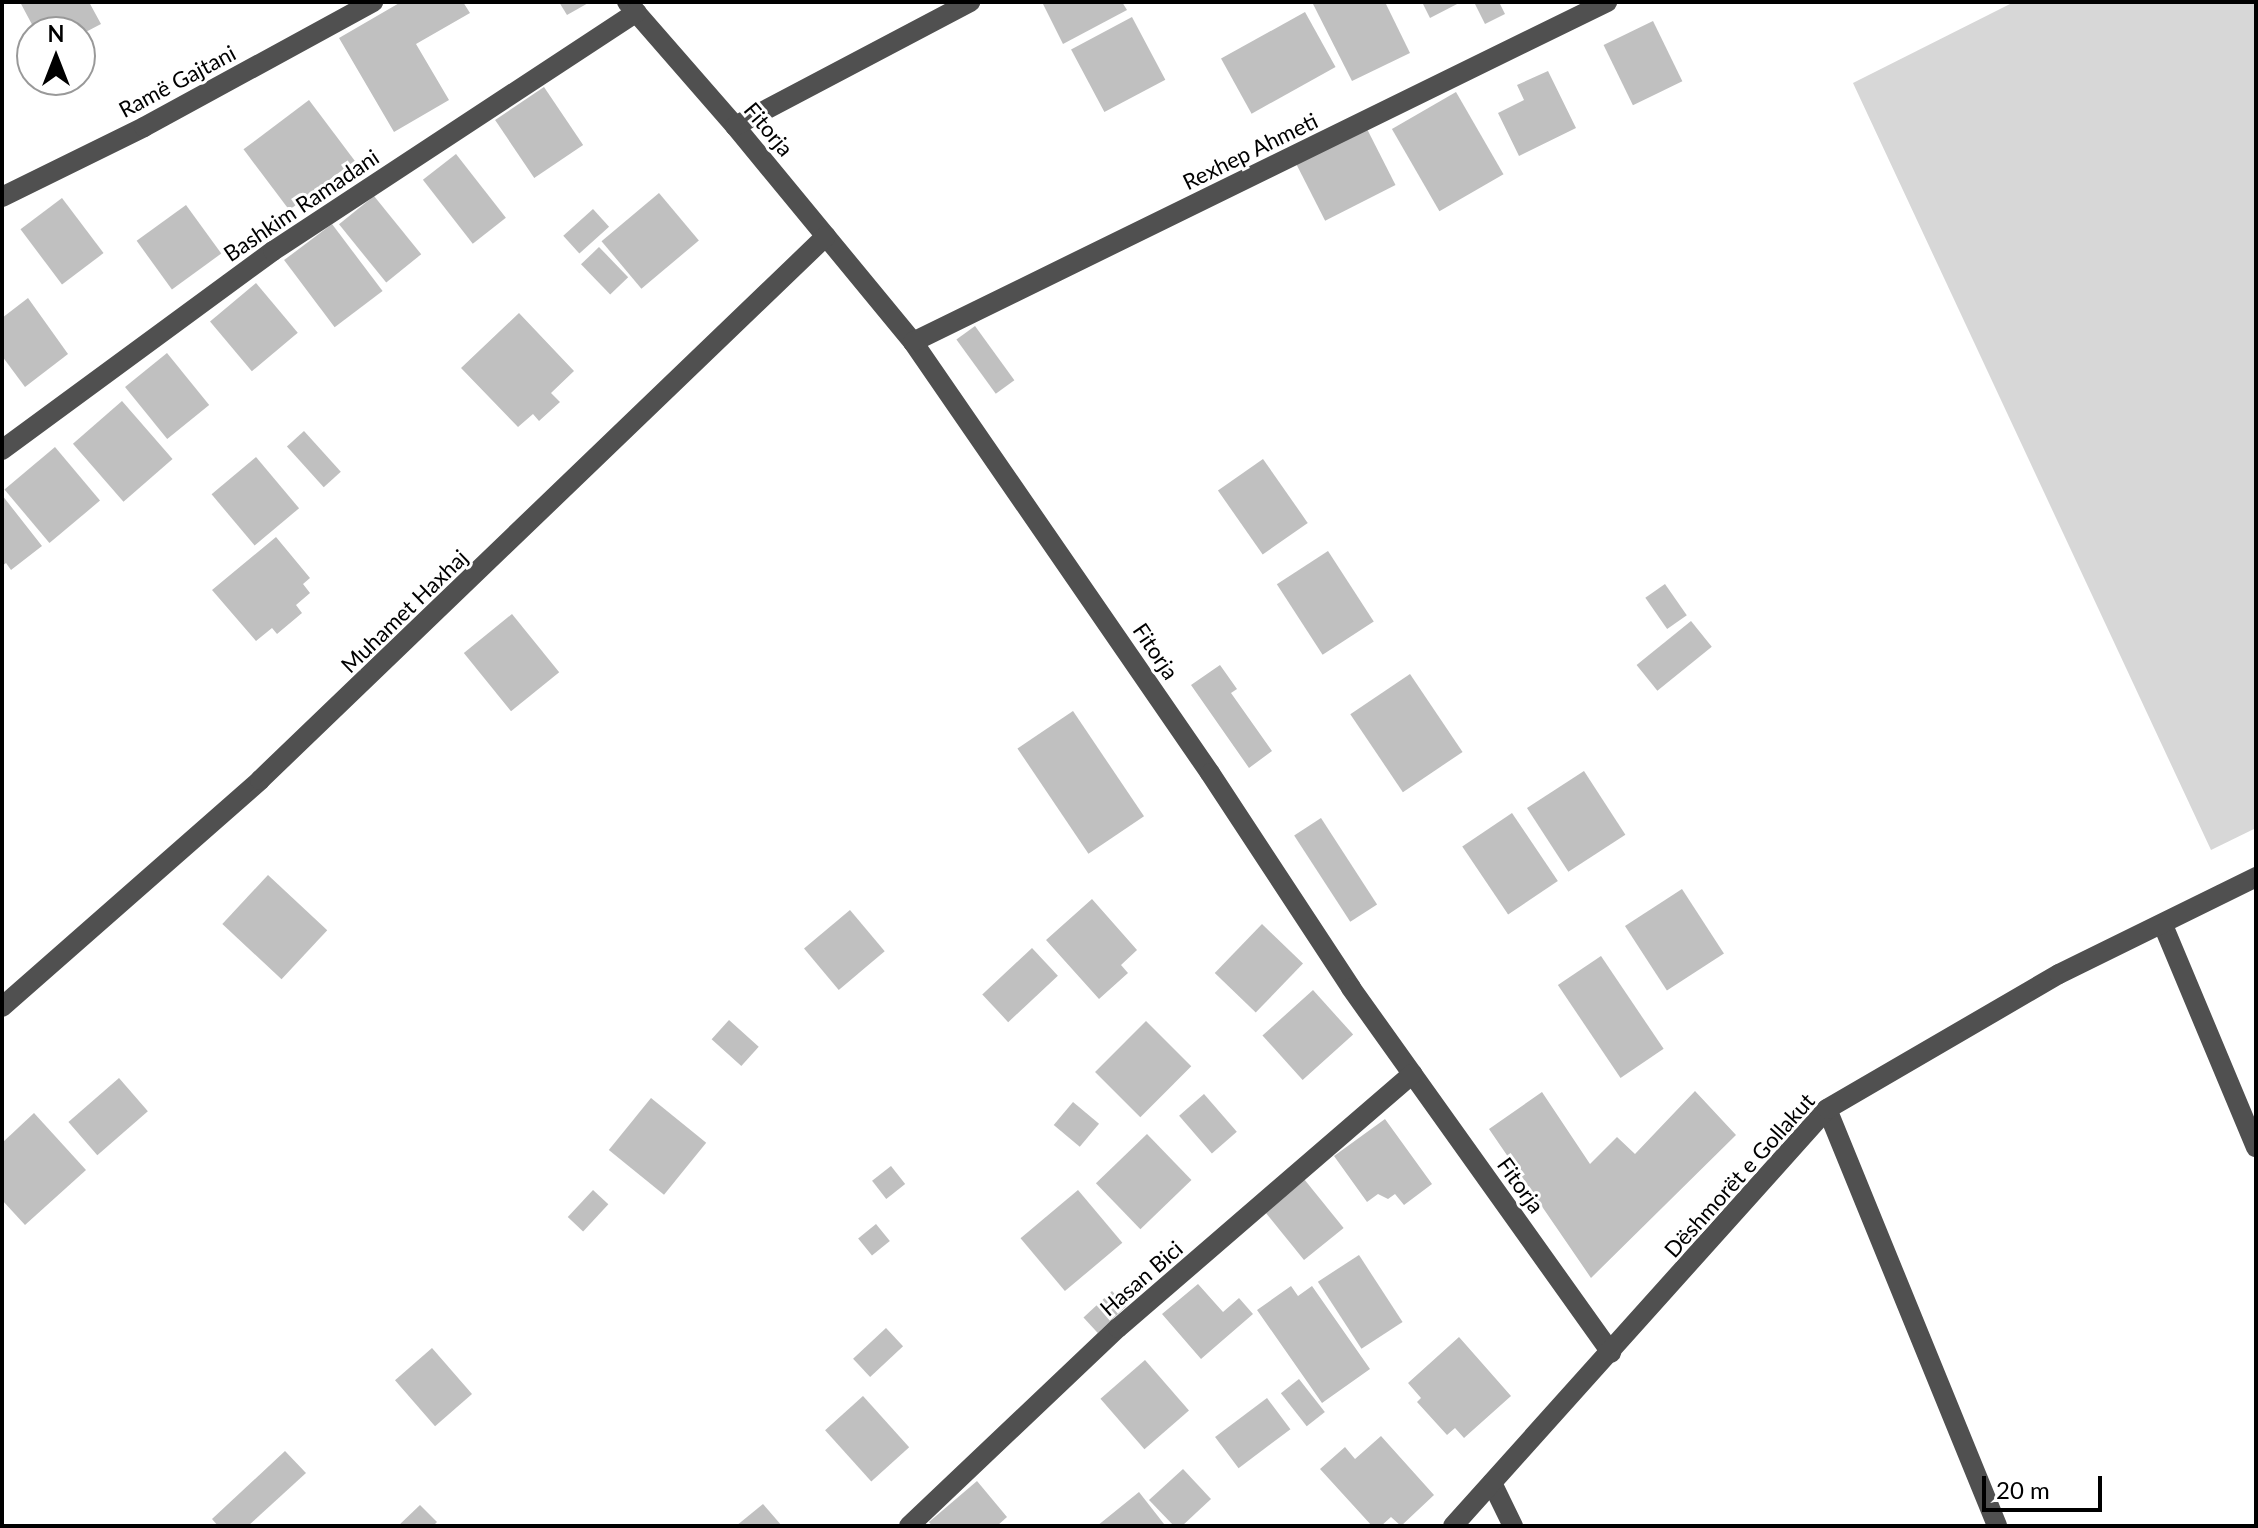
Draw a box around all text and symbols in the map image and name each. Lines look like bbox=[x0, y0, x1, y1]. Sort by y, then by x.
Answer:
north arrow bbox=[16, 16, 96, 96]
text: N bbox=[48, 20, 64, 47]
street label: Ramë Gajtani bbox=[114, 39, 240, 123]
street label: Fitorja bbox=[739, 97, 799, 161]
street label: Rexhep Ahmeti bbox=[1178, 107, 1322, 195]
street label: Bashkim Ramadani bbox=[218, 143, 384, 267]
street label: Muhamet Haxhaj bbox=[335, 544, 473, 678]
street label: Fitorja bbox=[1128, 618, 1184, 684]
street label: Dëshmorët e Gollakut bbox=[1658, 1088, 1820, 1262]
street label: Fitorja bbox=[1492, 1152, 1550, 1218]
street label: Hasan Bici bbox=[1094, 1235, 1188, 1321]
scale bar bbox=[1986, 1460, 2106, 1510]
text: 20 m bbox=[1996, 1475, 2050, 1504]

